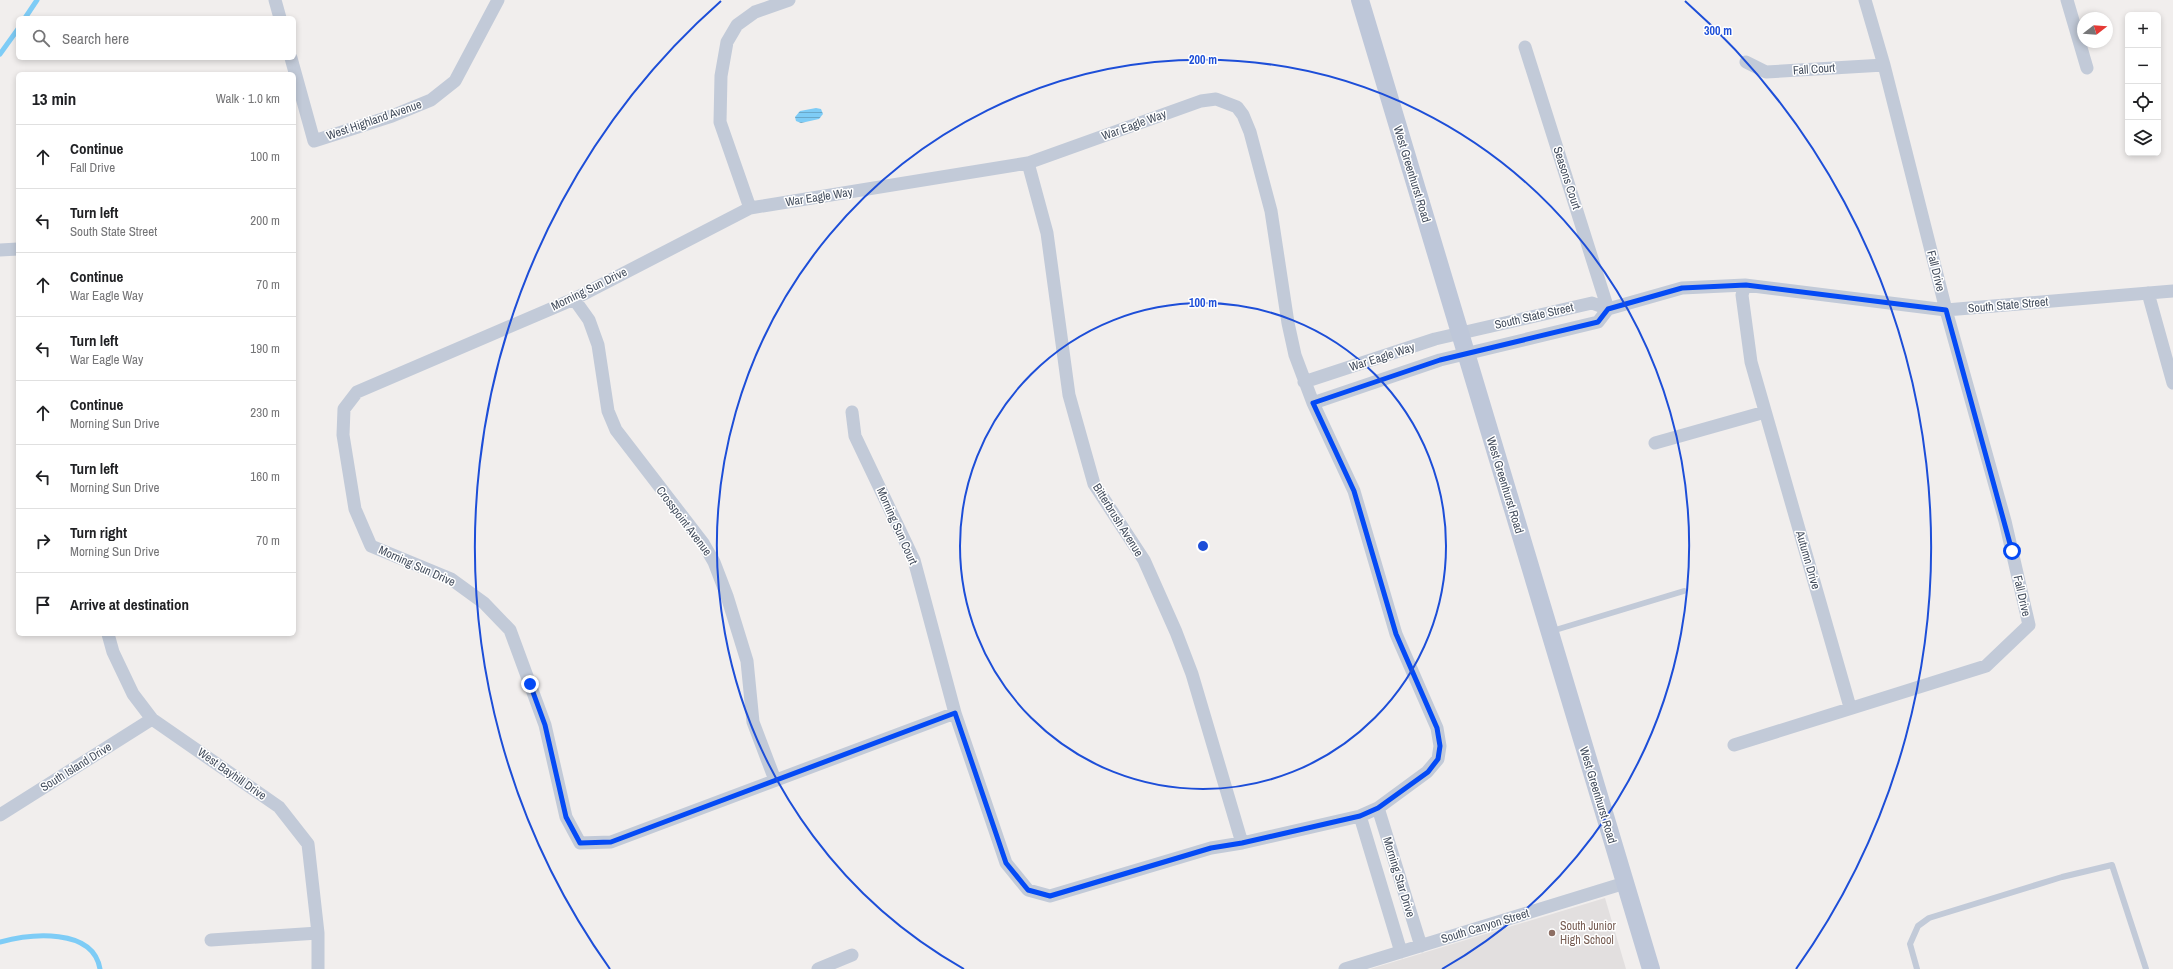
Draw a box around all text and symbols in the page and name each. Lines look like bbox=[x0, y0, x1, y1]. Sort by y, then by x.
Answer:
north arrow bbox=[2077, 12, 2113, 48]
map controls bbox=[2125, 12, 2161, 156]
button: + bbox=[2125, 12, 2161, 48]
search box bbox=[16, 16, 296, 60]
text: 300 m bbox=[1704, 23, 1732, 39]
icon: search bbox=[30, 27, 52, 49]
text: Search here bbox=[62, 28, 129, 49]
button: − bbox=[2125, 48, 2161, 84]
text: 200 m bbox=[1189, 52, 1217, 68]
street label: Fall Court bbox=[1792, 60, 1836, 78]
button: locate bbox=[2125, 84, 2161, 120]
text: 13 min bbox=[32, 87, 76, 110]
text: Walk · 1.0 km bbox=[216, 90, 280, 107]
street label: West Highland Avenue bbox=[324, 96, 424, 144]
street label: War Eagle Way bbox=[1099, 106, 1169, 144]
button: layers bbox=[2125, 120, 2161, 156]
street label: West Greenhurst Road bbox=[1390, 124, 1434, 224]
text: Continue bbox=[70, 138, 123, 159]
street label: Seasons Court bbox=[1549, 145, 1585, 212]
icon: ahead bbox=[32, 146, 54, 168]
text: 100 m bbox=[250, 148, 280, 165]
text: Fall Drive bbox=[70, 159, 115, 176]
street label: War Eagle Way bbox=[784, 184, 854, 210]
text: Turn left bbox=[70, 202, 118, 223]
icon: left bbox=[32, 210, 54, 232]
text: 200 m bbox=[250, 212, 280, 229]
text: South State Street bbox=[70, 223, 157, 240]
street label: Fall Drive bbox=[1923, 249, 1949, 293]
street label: Morning Sun Drive bbox=[548, 264, 630, 314]
text: Continue bbox=[70, 266, 123, 287]
icon: ahead bbox=[32, 274, 54, 296]
text: 70 m bbox=[256, 276, 280, 293]
text: War Eagle Way bbox=[70, 287, 143, 304]
street label: South State Street bbox=[1967, 294, 2049, 316]
text: 100 m bbox=[1189, 295, 1217, 311]
street label: South State Street bbox=[1493, 299, 1575, 333]
text: Turn left bbox=[70, 330, 118, 351]
icon: left bbox=[32, 338, 54, 360]
street label: War Eagle Way bbox=[1347, 339, 1417, 375]
text: 190 m bbox=[250, 340, 280, 357]
text: War Eagle Way bbox=[70, 351, 143, 368]
text: Continue bbox=[70, 394, 123, 415]
icon: ahead bbox=[32, 402, 54, 424]
text: 230 m bbox=[250, 404, 280, 421]
text: Morning Sun Drive bbox=[70, 415, 159, 432]
street label: West Greenhurst Road bbox=[1483, 435, 1527, 535]
text: Turn left bbox=[70, 458, 118, 479]
icon: left bbox=[32, 466, 54, 488]
text: 160 m bbox=[250, 468, 280, 485]
text: Morning Sun Drive bbox=[70, 479, 159, 496]
street label: Bitterbrush Avenue bbox=[1089, 480, 1147, 560]
street label: Crosspoint Avenue bbox=[653, 483, 715, 559]
street label: Morning Sun Court bbox=[873, 485, 921, 567]
text: Turn right bbox=[70, 522, 127, 543]
street label: Autumn Drive bbox=[1792, 528, 1824, 591]
icon: right bbox=[32, 530, 54, 552]
text: 70 m bbox=[256, 532, 280, 549]
centre of rings bbox=[1196, 539, 1210, 553]
street label: Morning Sun Drive bbox=[376, 542, 458, 590]
route start bbox=[2003, 542, 2021, 560]
text: Morning Sun Drive bbox=[70, 543, 159, 560]
street label: Fall Drive bbox=[2010, 574, 2034, 618]
icon: arrive bbox=[32, 594, 54, 616]
text: Arrive at destination bbox=[70, 594, 189, 615]
route end bbox=[521, 675, 539, 693]
street label: South Island Drive bbox=[37, 739, 115, 795]
street label: West Bayhill Drive bbox=[194, 744, 270, 804]
street label: West Greenhurst Road bbox=[1576, 745, 1620, 845]
street label: Morning Star Drive bbox=[1379, 835, 1419, 919]
street label: South Canyon Street bbox=[1439, 905, 1531, 947]
place label: South Junior High School bbox=[1560, 918, 1617, 948]
marker: South Junior High School bbox=[1547, 928, 1557, 938]

